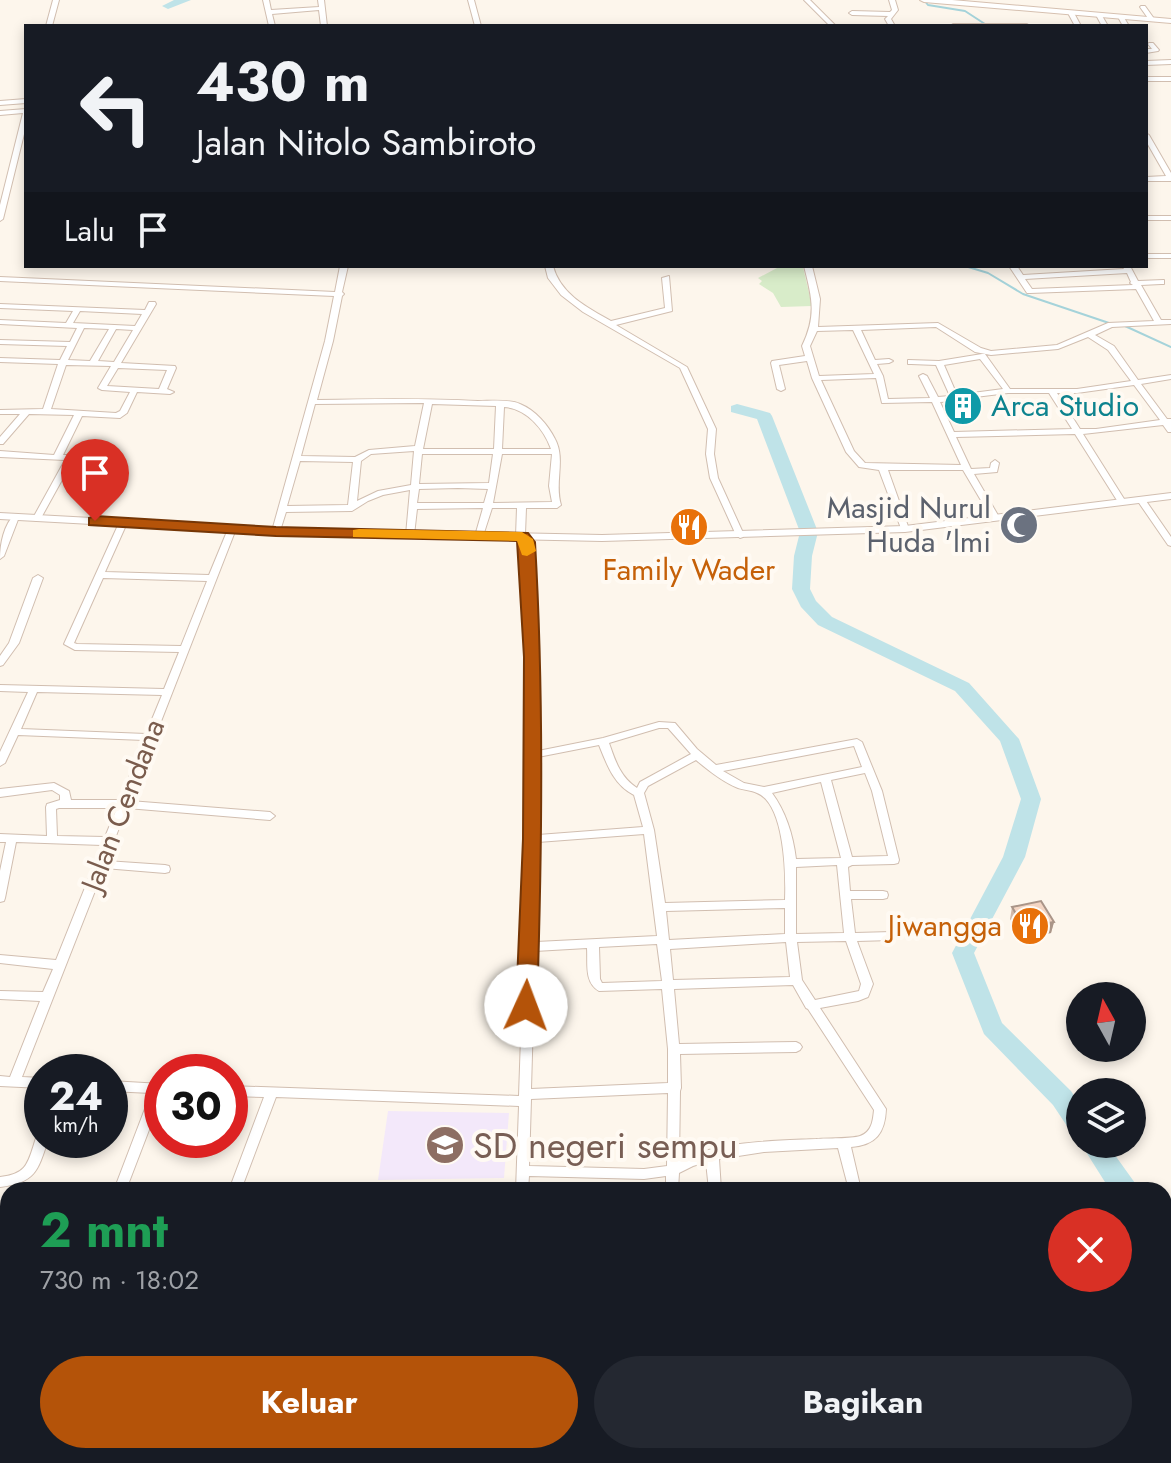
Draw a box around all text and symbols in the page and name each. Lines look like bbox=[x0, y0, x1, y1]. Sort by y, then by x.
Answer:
text: 430 m bbox=[196, 41, 370, 122]
icon: left bbox=[64, 56, 168, 160]
text: Jalan Nitolo Sambiroto bbox=[196, 116, 536, 168]
icon: arrive bbox=[131, 208, 175, 252]
text: Lalu bbox=[64, 209, 115, 252]
place label: Arca Studio bbox=[991, 384, 1139, 427]
building icon: Arca Studio bbox=[942, 385, 984, 427]
pin bbox=[61, 439, 129, 521]
icon: arrive bbox=[73, 451, 117, 495]
place label: Masjid Nurul Huda 'lmi bbox=[827, 486, 991, 563]
mosque icon: Masjid Nurul Huda 'lmi bbox=[998, 504, 1040, 546]
restaurant icon: Family Wader bbox=[668, 506, 710, 548]
place label: Family Wader bbox=[603, 548, 776, 591]
street label: Jalan Cendana bbox=[69, 713, 175, 901]
place label: Jiwangga bbox=[884, 904, 1002, 947]
restaurant icon: Jiwangga bbox=[1009, 905, 1051, 947]
position arrow bbox=[484, 964, 568, 1048]
north arrow bbox=[1066, 982, 1146, 1062]
map controls bbox=[1066, 982, 1146, 1158]
speed limit sign: 30 bbox=[144, 1054, 248, 1158]
text: 24 bbox=[49, 1067, 103, 1125]
button: layers bbox=[1066, 1078, 1146, 1158]
text: km/h bbox=[53, 1111, 99, 1140]
place label: SD negeri sempu bbox=[473, 1119, 738, 1171]
school or university icon: SD negeri sempu bbox=[424, 1124, 466, 1166]
text: 2 mnt bbox=[40, 1196, 168, 1265]
button: close bbox=[1048, 1208, 1132, 1292]
text: 730 m · 18:02 bbox=[40, 1261, 199, 1299]
button: Keluar bbox=[40, 1356, 578, 1448]
button: Bagikan bbox=[594, 1356, 1132, 1448]

